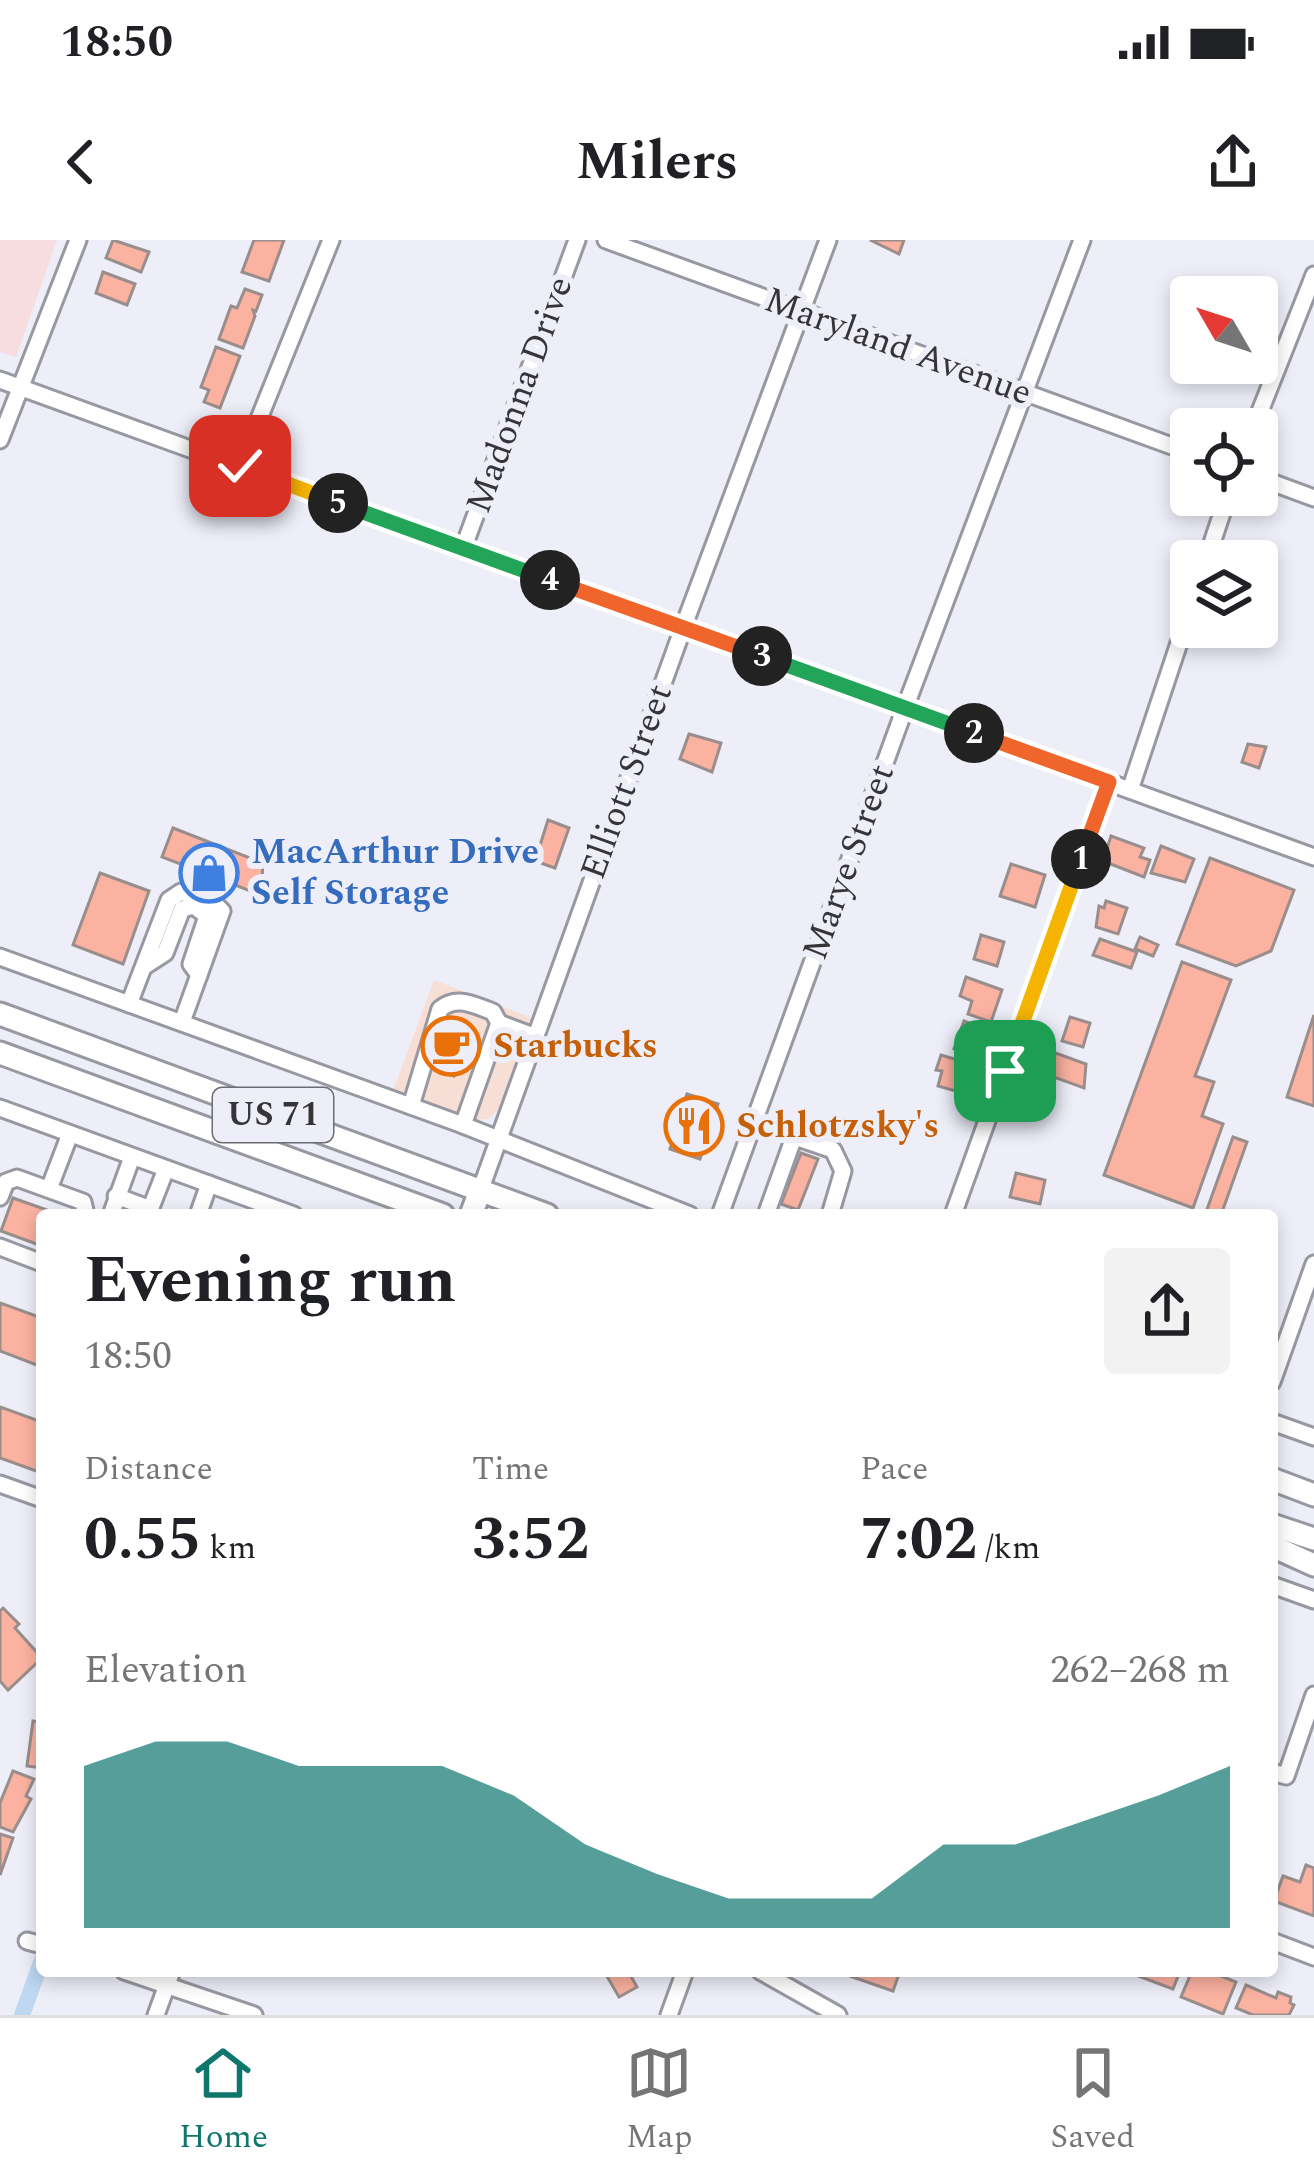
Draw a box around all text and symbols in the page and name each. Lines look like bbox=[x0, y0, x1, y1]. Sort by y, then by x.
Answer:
text: 18:50 bbox=[60, 8, 173, 77]
text: Milers bbox=[576, 121, 738, 203]
icon: back bbox=[48, 129, 114, 195]
icon: share bbox=[1200, 129, 1266, 195]
street label: Madonna Drive bbox=[452, 269, 588, 521]
street label: Maryland Avenue bbox=[757, 273, 1039, 421]
north arrow bbox=[1170, 276, 1278, 384]
map controls bbox=[1170, 276, 1278, 648]
button: locate bbox=[1170, 408, 1278, 516]
pin bbox=[189, 415, 291, 517]
icon: check bbox=[207, 433, 273, 499]
pin: 5 bbox=[308, 473, 368, 533]
text: 5 bbox=[329, 478, 347, 528]
button: layers bbox=[1170, 540, 1278, 648]
pin: 4 bbox=[520, 550, 580, 610]
text: 4 bbox=[541, 555, 559, 605]
pin: 3 bbox=[732, 626, 792, 686]
text: 3 bbox=[753, 631, 771, 681]
street label: Elliott Street bbox=[566, 677, 688, 887]
pin: 2 bbox=[944, 703, 1004, 763]
text: 2 bbox=[965, 708, 983, 758]
street label: Marye Street bbox=[788, 756, 910, 968]
place label: MacArthur Drive Self Storage bbox=[251, 825, 539, 921]
pin: 1 bbox=[1051, 829, 1111, 889]
text: 1 bbox=[1072, 834, 1090, 884]
shop icon: MacArthur Drive Self Storage bbox=[178, 842, 240, 904]
cafe icon: Starbucks bbox=[420, 1015, 482, 1077]
place label: Starbucks bbox=[493, 1019, 658, 1074]
pin bbox=[954, 1020, 1056, 1122]
icon: arrive bbox=[972, 1038, 1038, 1104]
road number: US 71 bbox=[213, 1088, 333, 1142]
restaurant icon: Schlotzsky's bbox=[663, 1095, 725, 1157]
place label: Schlotzsky's bbox=[736, 1099, 939, 1154]
text: Evening run bbox=[84, 1231, 456, 1332]
button: share bbox=[1104, 1248, 1230, 1374]
text: 18:50 bbox=[84, 1327, 172, 1386]
text: Distance bbox=[84, 1444, 213, 1494]
text: Time bbox=[472, 1444, 549, 1494]
text: Pace bbox=[860, 1444, 928, 1494]
text: 0.55 bbox=[84, 1494, 201, 1586]
text: 3:52 bbox=[472, 1494, 589, 1586]
text: 7:02 bbox=[860, 1494, 977, 1586]
text: km bbox=[201, 1523, 256, 1573]
text: /km bbox=[977, 1523, 1040, 1573]
text: Elevation bbox=[84, 1641, 247, 1700]
text: 262–268 m bbox=[1050, 1641, 1230, 1700]
tab: Home bbox=[179, 2040, 268, 2162]
tab: Map bbox=[626, 2040, 692, 2162]
tab: Saved bbox=[1050, 2040, 1135, 2162]

